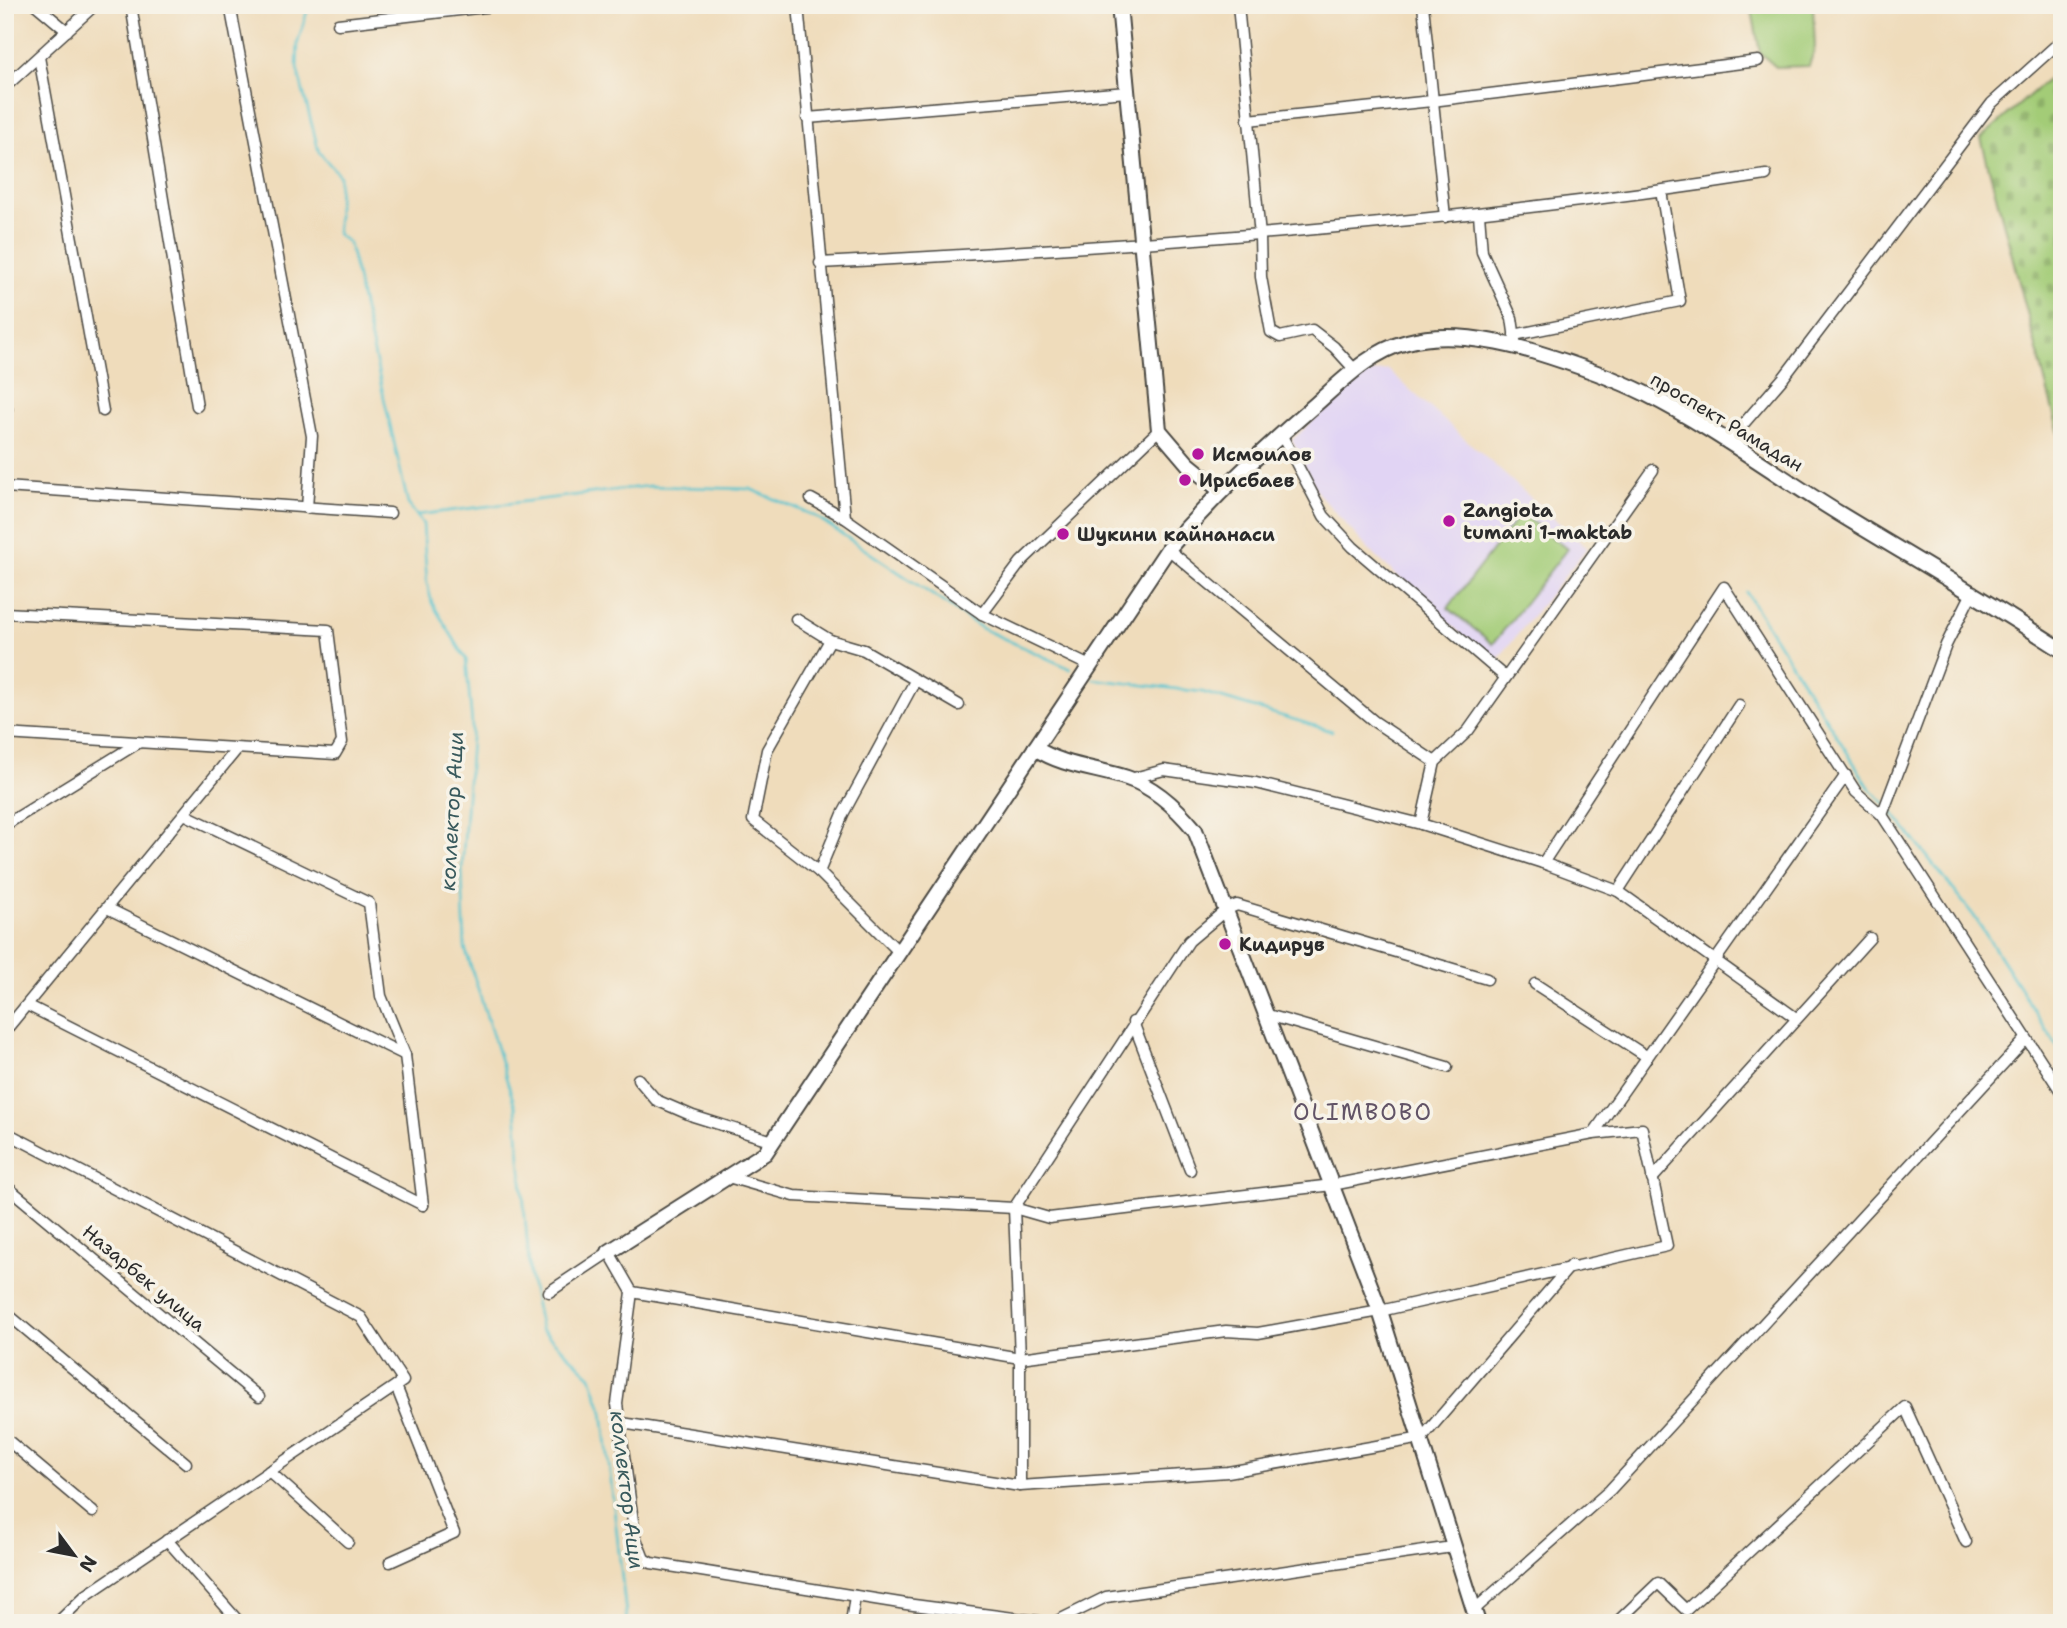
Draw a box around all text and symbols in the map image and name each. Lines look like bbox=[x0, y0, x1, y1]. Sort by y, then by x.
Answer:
street label: проспект Рамадан bbox=[1646, 366, 1808, 478]
place label: Исмоилов bbox=[1212, 442, 1312, 467]
marker: Исмоилов bbox=[1190, 446, 1206, 462]
place label: Ирисбаев bbox=[1199, 468, 1295, 493]
marker: Ирисбаев bbox=[1177, 472, 1193, 488]
place label: Zangiota tumani 1-maktab bbox=[1463, 498, 1633, 545]
marker: Zangiota tumani 1-maktab bbox=[1441, 513, 1457, 529]
place label: Шукини кайнанаси bbox=[1077, 522, 1275, 547]
marker: Шукини кайнанаси bbox=[1055, 526, 1071, 542]
water label: коллектор Ащи bbox=[434, 731, 470, 891]
place label: Кидирув bbox=[1239, 932, 1325, 957]
marker: Кидирув bbox=[1217, 936, 1233, 952]
district label: OLIMBOBO bbox=[1293, 1097, 1433, 1127]
street label: Назарбек улица bbox=[77, 1219, 211, 1337]
water label: коллектор Ащи bbox=[603, 1409, 651, 1571]
north arrow bbox=[38, 1520, 108, 1590]
text: N bbox=[73, 1551, 103, 1577]

